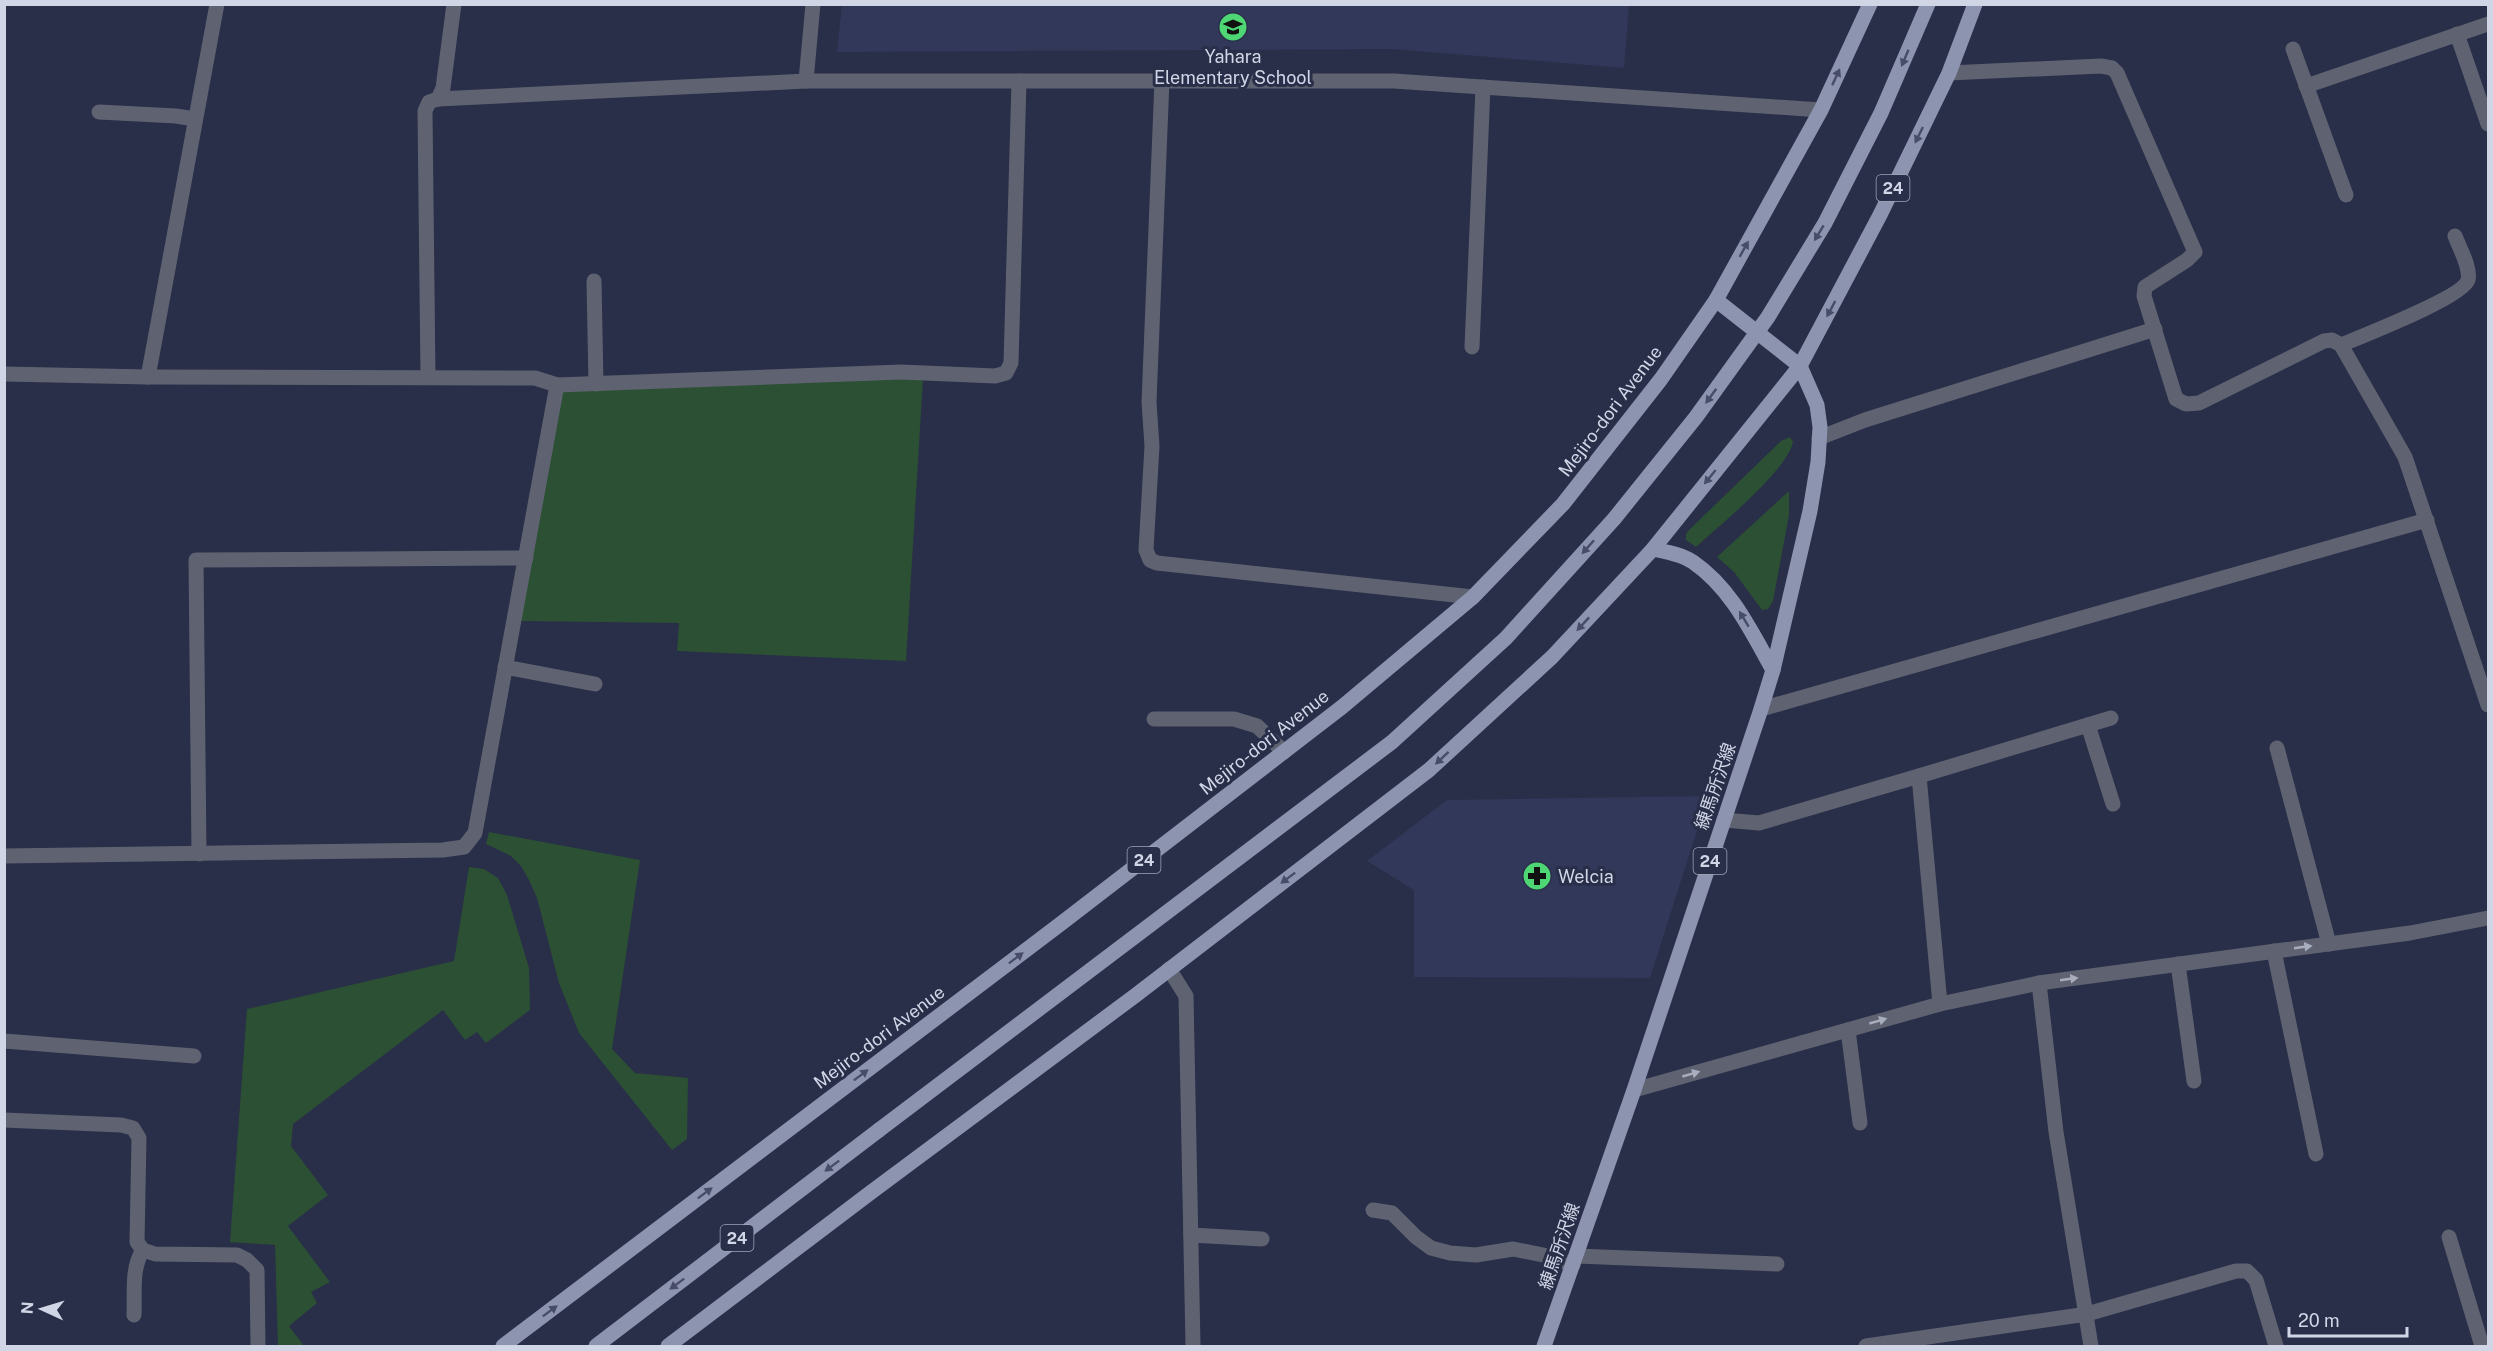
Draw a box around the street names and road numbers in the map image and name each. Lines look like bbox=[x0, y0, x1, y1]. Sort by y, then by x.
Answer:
road number: 24 bbox=[1876, 175, 1910, 201]
street label: Mejiro-dori Avenue bbox=[1554, 342, 1666, 480]
street label: Mejiro-dori Avenue bbox=[1195, 685, 1333, 799]
street label: 練馬所沢線 bbox=[1690, 740, 1740, 832]
road number: 24 bbox=[1128, 847, 1160, 873]
road number: 24 bbox=[1694, 848, 1726, 874]
street label: Mejiro-dori Avenue bbox=[810, 981, 948, 1093]
street label: 練馬所沢線 bbox=[1534, 1200, 1584, 1292]
road number: 24 bbox=[720, 1225, 754, 1251]

